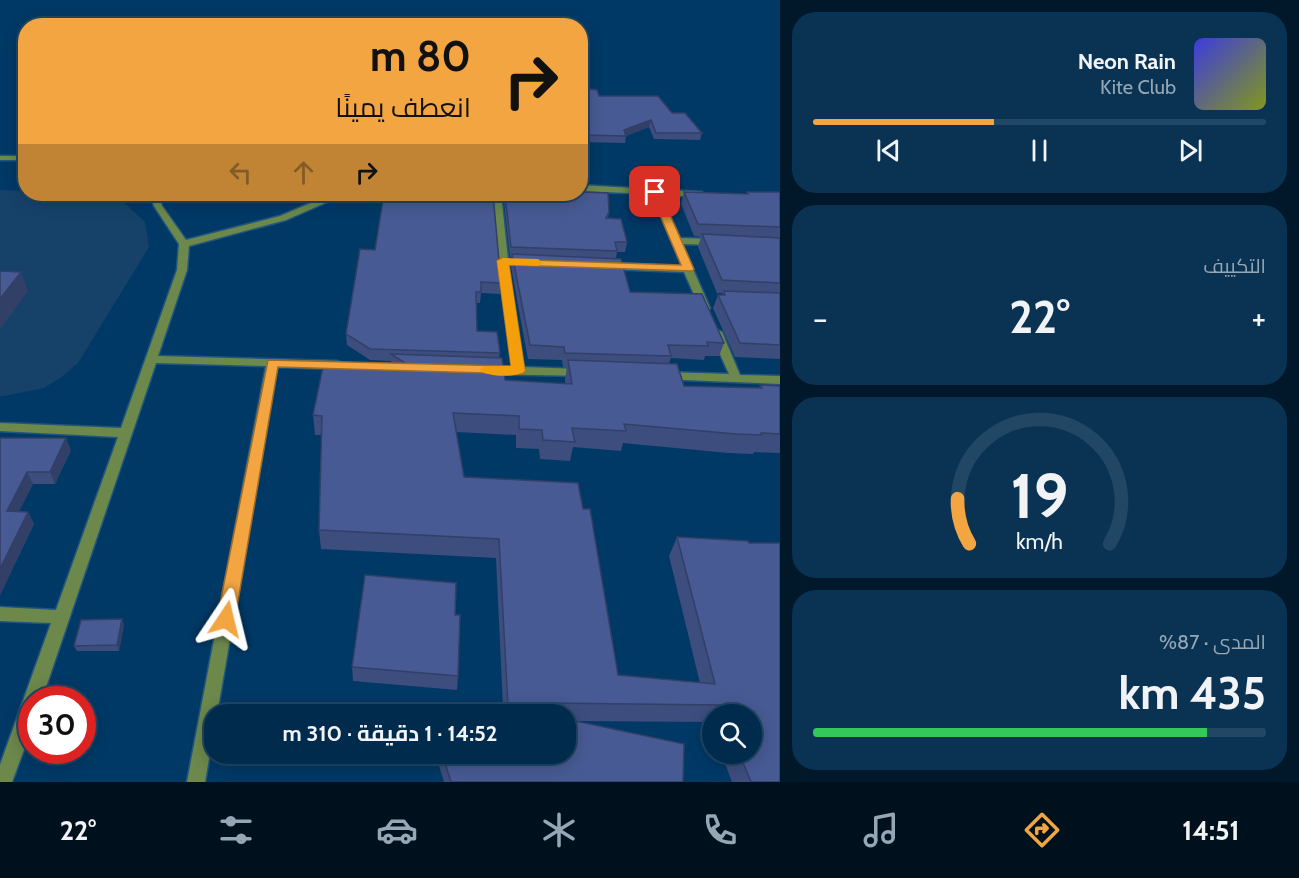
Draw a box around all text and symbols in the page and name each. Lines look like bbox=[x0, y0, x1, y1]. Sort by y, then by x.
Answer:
text: 80 m bbox=[370, 30, 471, 82]
icon: right bbox=[492, 42, 570, 120]
text: Neon Rain bbox=[1078, 48, 1176, 75]
text: Kite Club bbox=[1100, 75, 1176, 99]
text: انعطف يمينًا bbox=[335, 91, 471, 124]
icon: previous bbox=[872, 134, 905, 167]
icon: pause bbox=[1023, 134, 1056, 167]
icon: next bbox=[1174, 134, 1207, 167]
icon: left bbox=[224, 156, 257, 189]
icon: ahead bbox=[287, 156, 320, 189]
icon: right bbox=[350, 156, 383, 189]
pin bbox=[629, 166, 680, 217]
icon: arrive bbox=[638, 175, 671, 208]
text: التكييف bbox=[1203, 254, 1266, 278]
text: 22° bbox=[1009, 290, 1070, 344]
text: − bbox=[813, 298, 828, 338]
text: + bbox=[1251, 298, 1266, 338]
text: 19 bbox=[1010, 458, 1069, 534]
text: km/h bbox=[1016, 529, 1063, 555]
position arrow bbox=[194, 587, 258, 651]
text: المدى · 87% bbox=[1159, 630, 1266, 654]
text: 435 km bbox=[1119, 666, 1266, 720]
speed limit sign: 30 bbox=[18, 686, 96, 764]
map controls bbox=[702, 704, 762, 764]
button: search bbox=[702, 704, 762, 764]
text: 14:52 · 1 دقيقة · 310 m bbox=[282, 720, 498, 747]
icon: filters bbox=[215, 809, 257, 851]
icon: car bbox=[376, 809, 418, 851]
icon: climate bbox=[538, 809, 580, 851]
icon: phone bbox=[699, 809, 741, 851]
icon: music bbox=[860, 809, 902, 851]
icon: directions bbox=[1021, 809, 1063, 851]
text: 22° bbox=[60, 814, 96, 847]
text: 14:51 bbox=[1182, 814, 1239, 847]

